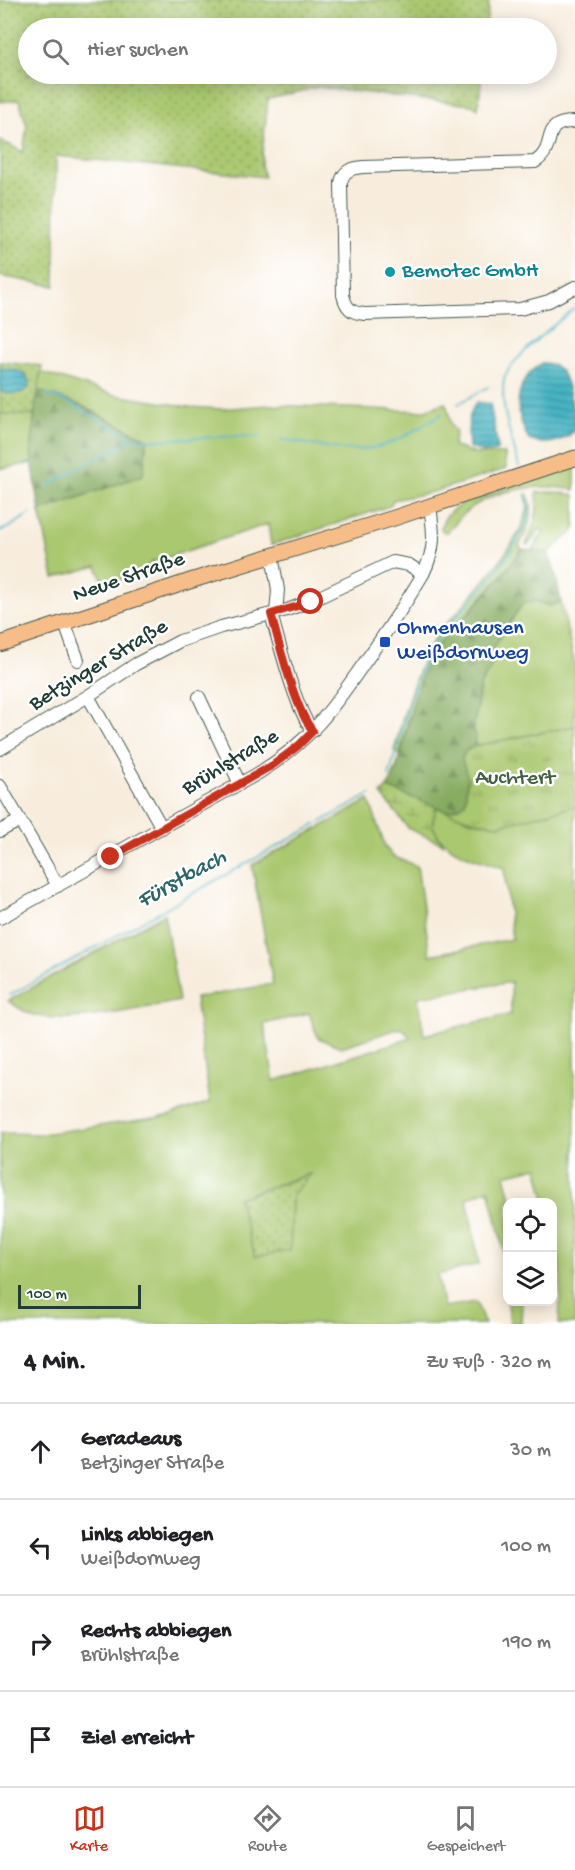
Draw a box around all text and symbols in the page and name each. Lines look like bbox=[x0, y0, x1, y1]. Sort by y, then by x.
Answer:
search box bbox=[18, 18, 557, 84]
icon: search bbox=[39, 35, 72, 68]
text: Hier suchen bbox=[87, 38, 188, 64]
place label: Bemotec GmbH bbox=[401, 259, 539, 285]
marker: Bemotec GmbH bbox=[383, 265, 397, 279]
street label: Neue Straße bbox=[70, 547, 189, 609]
route start bbox=[297, 588, 323, 614]
street label: Betzinger Straße bbox=[24, 614, 174, 718]
place label: Ohmenhausen Weißdornweg bbox=[397, 616, 529, 667]
marker: Ohmenhausen Weißdornweg bbox=[378, 635, 392, 649]
street label: Brühlstraße bbox=[177, 724, 284, 802]
park label: Auchtert bbox=[475, 766, 557, 792]
route end bbox=[97, 843, 123, 869]
water label: Fürstbach bbox=[132, 843, 233, 916]
map controls bbox=[503, 1198, 557, 1306]
button: locate bbox=[503, 1198, 557, 1252]
button: layers bbox=[503, 1252, 557, 1306]
scale bar bbox=[18, 1282, 141, 1310]
text: 100 m bbox=[27, 1286, 67, 1305]
text: 4 Min. bbox=[24, 1348, 87, 1379]
text: Zu Fuß · 320 m bbox=[426, 1352, 551, 1375]
text: Geradeaus bbox=[81, 1427, 181, 1453]
icon: ahead bbox=[24, 1435, 57, 1468]
text: 30 m bbox=[510, 1440, 551, 1463]
text: Betzinger Straße bbox=[81, 1453, 224, 1476]
text: Links abbiegen bbox=[81, 1523, 213, 1549]
icon: left bbox=[24, 1531, 57, 1564]
text: 100 m bbox=[501, 1536, 551, 1559]
text: Weißdornweg bbox=[81, 1549, 201, 1572]
text: Rechts abbiegen bbox=[81, 1619, 231, 1645]
icon: right bbox=[24, 1627, 57, 1660]
text: 190 m bbox=[503, 1632, 551, 1655]
text: Brühlstraße bbox=[81, 1645, 179, 1668]
icon: arrive bbox=[24, 1723, 57, 1756]
text: Ziel erreicht bbox=[81, 1726, 193, 1752]
tab: Karte bbox=[70, 1802, 108, 1857]
tab: Route bbox=[248, 1802, 287, 1857]
tab: Gespeichert bbox=[427, 1802, 505, 1857]

